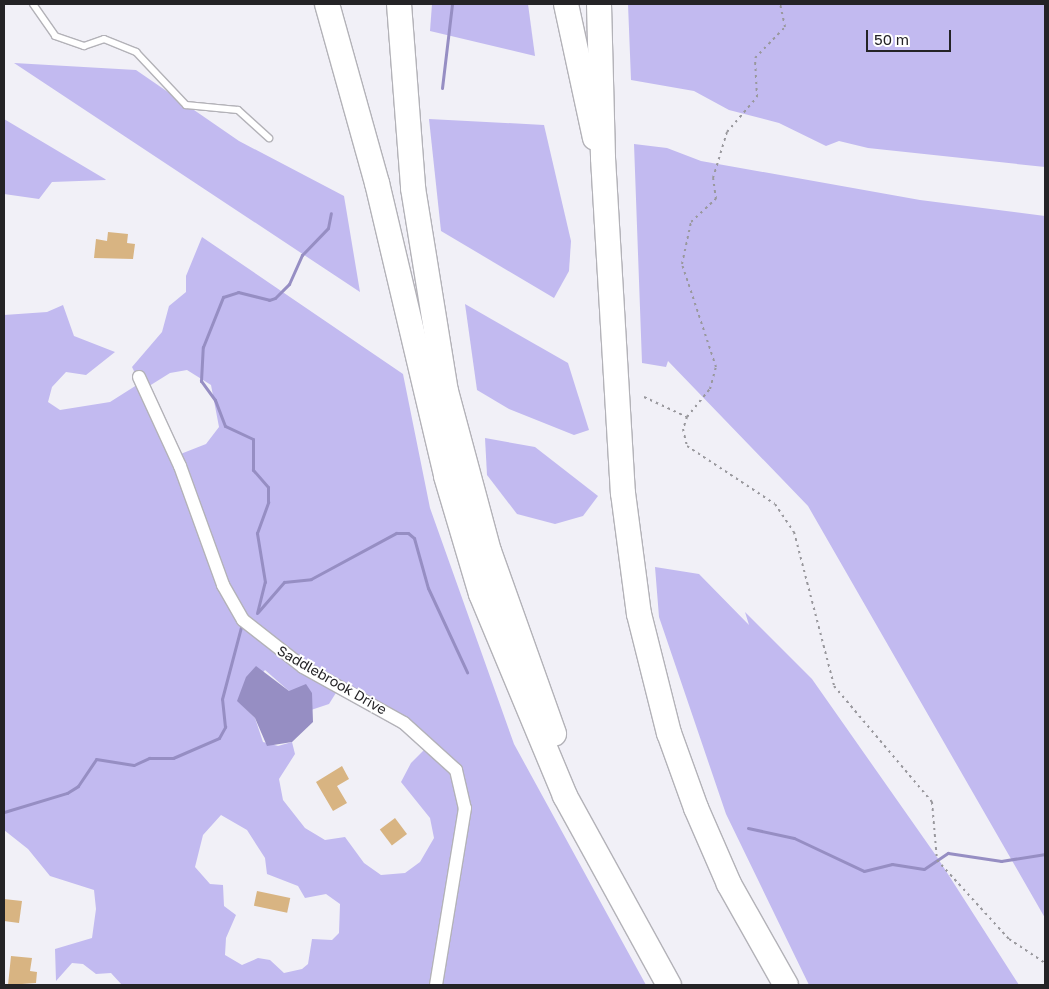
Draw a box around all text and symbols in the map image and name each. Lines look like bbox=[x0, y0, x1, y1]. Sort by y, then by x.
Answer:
scale bar bbox=[869, 20, 954, 52]
text: 50 m bbox=[874, 30, 909, 48]
street label: Saddlebrook Drive bbox=[274, 642, 390, 718]

